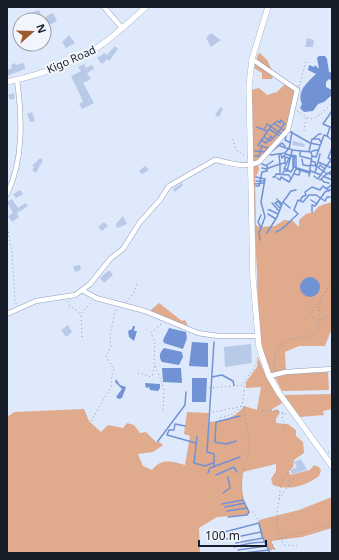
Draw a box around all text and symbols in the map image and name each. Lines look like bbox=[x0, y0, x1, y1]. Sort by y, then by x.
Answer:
north arrow bbox=[12, 12, 52, 52]
text: N bbox=[33, 22, 50, 35]
street label: Kigo Road bbox=[44, 41, 98, 77]
scale bar bbox=[199, 522, 266, 548]
text: 100 m bbox=[205, 527, 240, 544]

